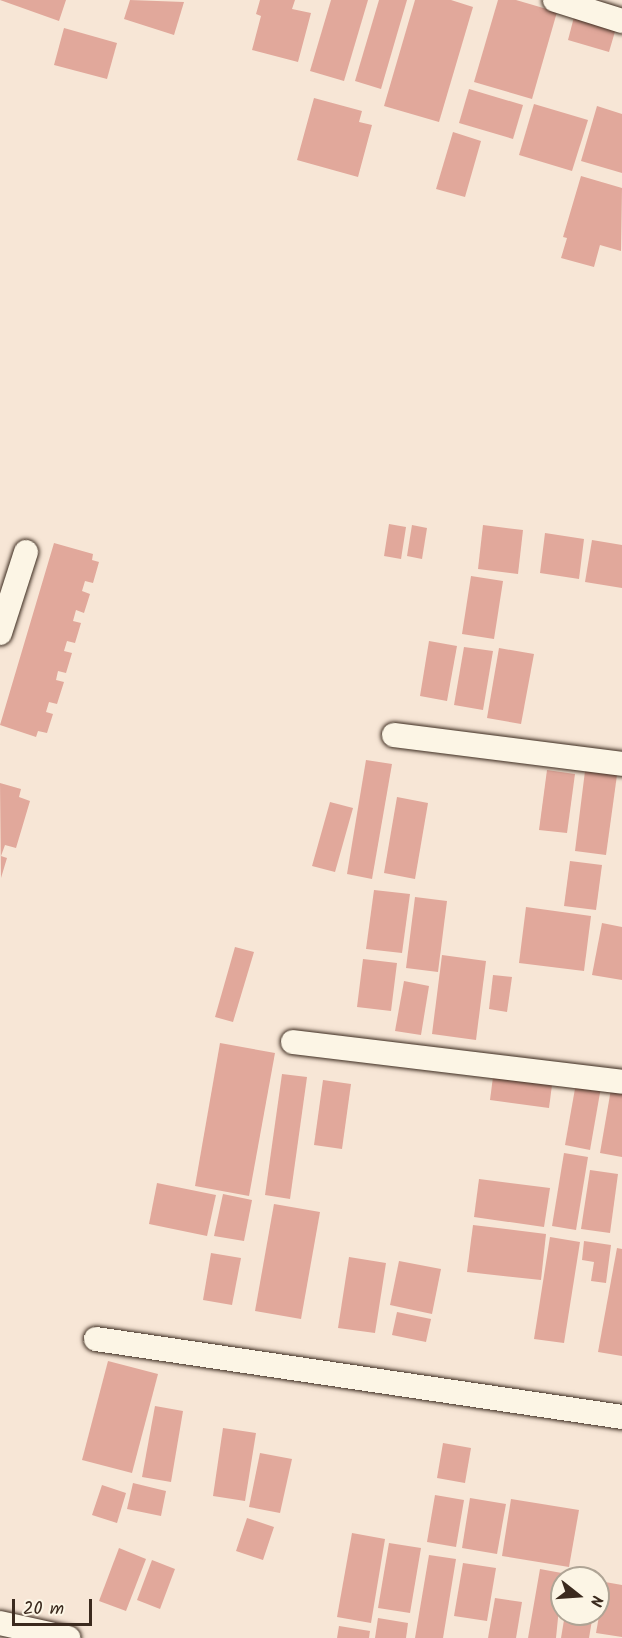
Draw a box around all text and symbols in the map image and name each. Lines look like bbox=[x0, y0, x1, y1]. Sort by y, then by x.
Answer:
north arrow bbox=[550, 1566, 610, 1626]
scale bar bbox=[15, 1587, 94, 1625]
text: N bbox=[582, 1592, 609, 1609]
text: 20 m bbox=[23, 1595, 64, 1624]

